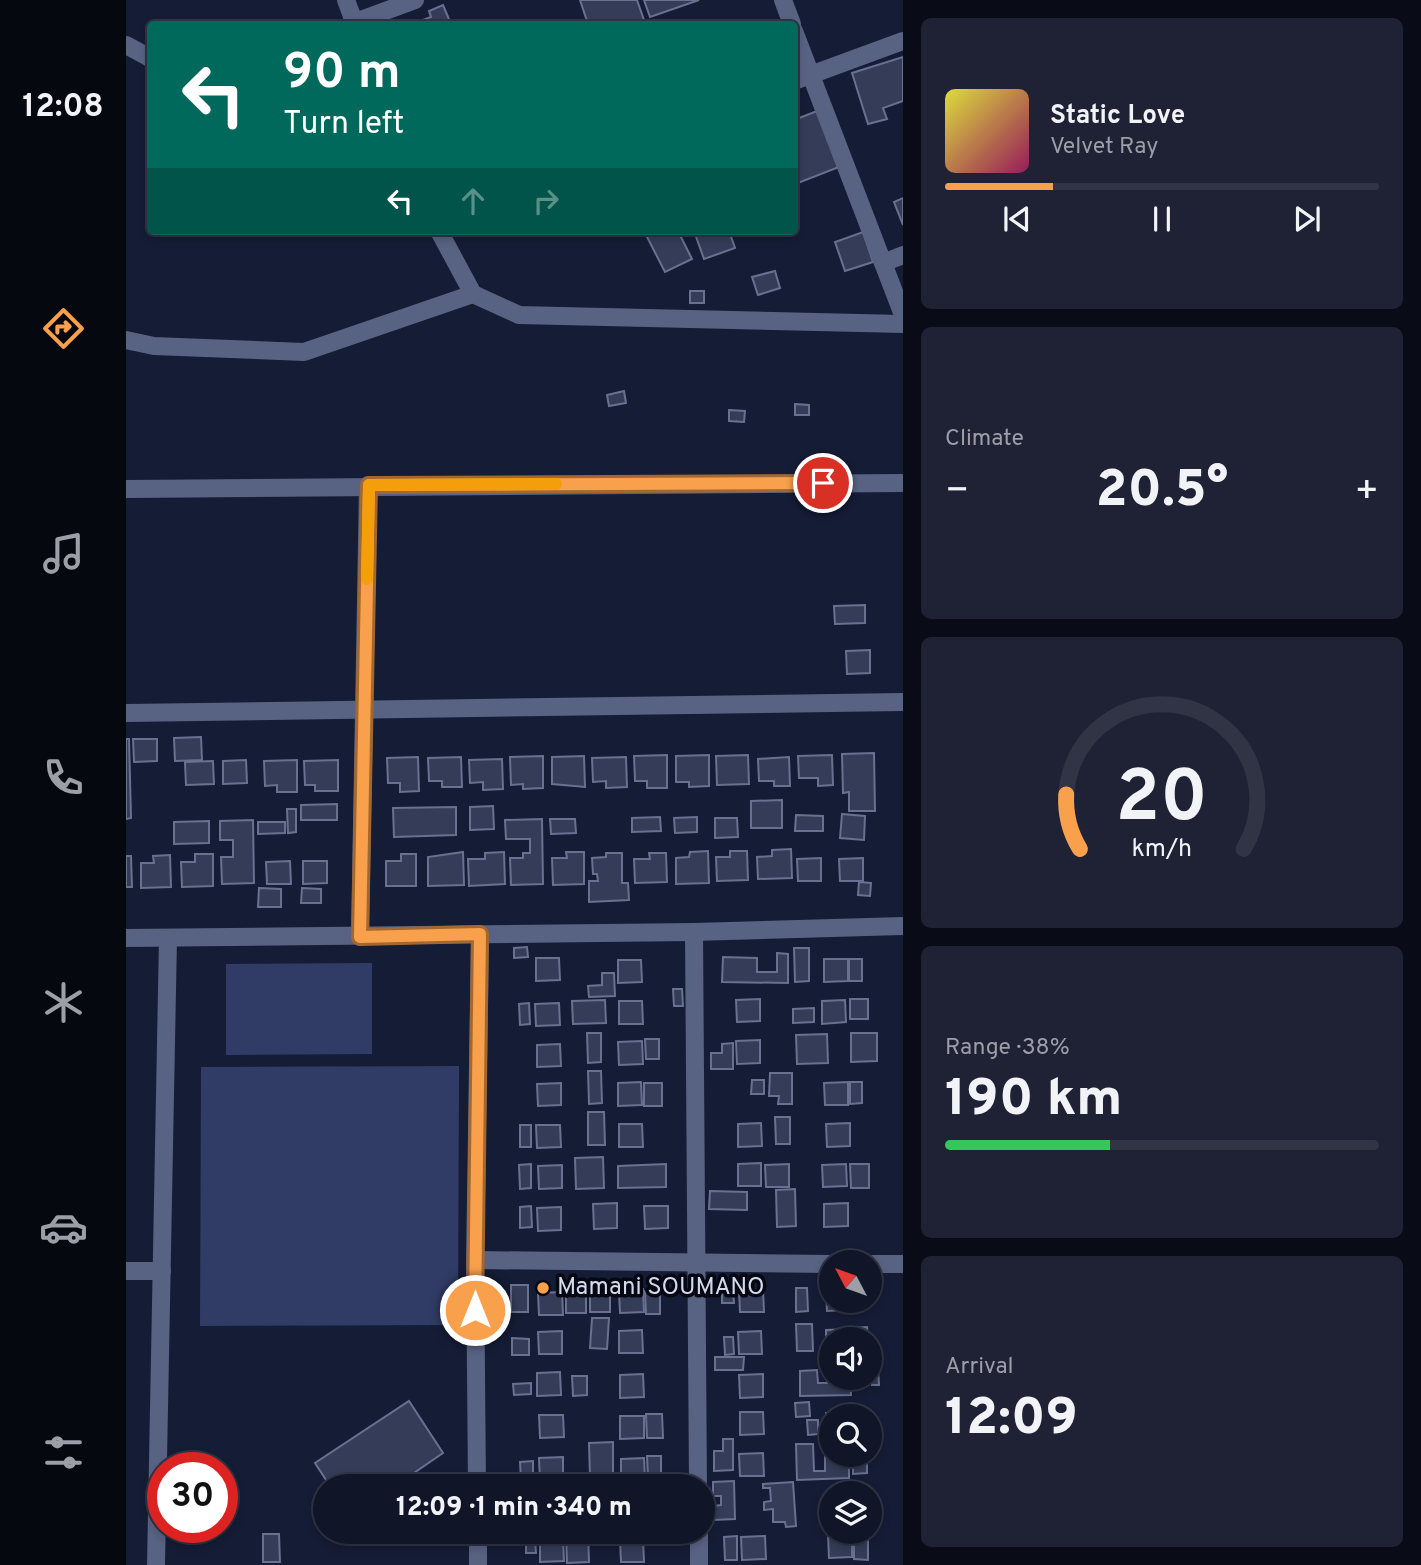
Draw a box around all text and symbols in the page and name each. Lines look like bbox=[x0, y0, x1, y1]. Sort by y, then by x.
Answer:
text: 90 m bbox=[283, 44, 401, 106]
icon: left bbox=[168, 49, 259, 140]
text: 12:08 bbox=[22, 88, 104, 128]
text: Static Love bbox=[1050, 100, 1185, 133]
text: Turn left bbox=[283, 105, 404, 145]
text: Velvet Ray bbox=[1050, 133, 1158, 162]
icon: left bbox=[381, 182, 419, 220]
icon: ahead bbox=[454, 182, 492, 220]
icon: right bbox=[527, 182, 565, 220]
icon: previous bbox=[998, 200, 1036, 238]
icon: pause bbox=[1143, 200, 1181, 238]
icon: next bbox=[1288, 200, 1326, 238]
icon: directions bbox=[39, 304, 88, 353]
text: Climate bbox=[945, 425, 1024, 454]
pin bbox=[793, 453, 853, 513]
text: 20.5° bbox=[1096, 459, 1228, 525]
icon: arrive bbox=[804, 464, 842, 502]
text: − bbox=[945, 468, 970, 517]
text: + bbox=[1354, 468, 1379, 517]
icon: music bbox=[39, 529, 88, 578]
icon: phone bbox=[39, 753, 88, 802]
text: 20 bbox=[1116, 755, 1208, 847]
text: km/h bbox=[1132, 833, 1192, 865]
icon: climate bbox=[39, 978, 88, 1027]
text: Range · 38% bbox=[945, 1034, 1070, 1063]
text: 190 km bbox=[945, 1068, 1122, 1134]
icon: car bbox=[39, 1203, 88, 1252]
north arrow bbox=[819, 1250, 882, 1312]
map controls bbox=[819, 1250, 882, 1544]
position arrow bbox=[438, 1273, 512, 1347]
place label: Mamani SOUMANO bbox=[557, 1273, 765, 1303]
marker: Mamani SOUMANO bbox=[535, 1280, 551, 1296]
button: sound bbox=[819, 1327, 882, 1390]
text: Arrival bbox=[945, 1353, 1014, 1382]
text: 12:09 bbox=[945, 1387, 1078, 1453]
button: search bbox=[819, 1404, 882, 1467]
icon: filters bbox=[39, 1428, 88, 1477]
speed limit sign: 30 bbox=[147, 1452, 238, 1543]
button: layers bbox=[819, 1481, 882, 1544]
text: 12:09 · 1 min · 340 m bbox=[396, 1492, 632, 1525]

